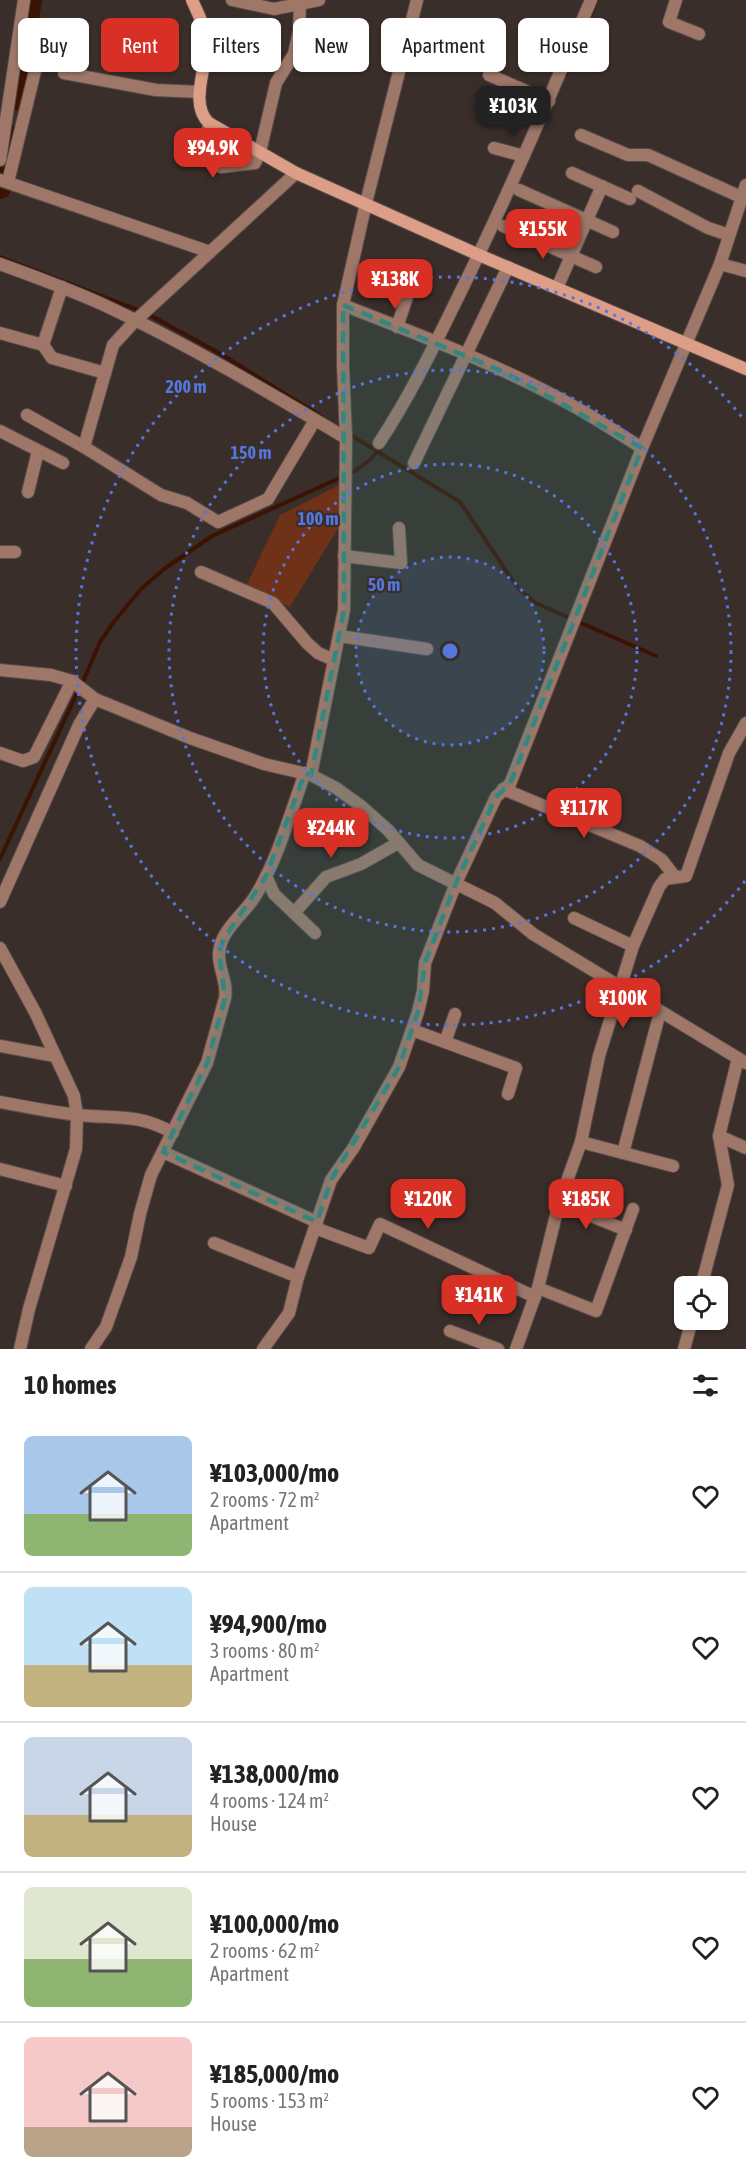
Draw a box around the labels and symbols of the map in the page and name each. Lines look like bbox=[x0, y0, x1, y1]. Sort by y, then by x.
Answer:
pin: ¥103K bbox=[471, 86, 555, 137]
pin: ¥94.9K bbox=[164, 128, 262, 179]
pin: ¥155K bbox=[501, 209, 585, 260]
pin: ¥138K bbox=[353, 259, 437, 310]
text: 200 m bbox=[166, 376, 206, 397]
text: 150 m bbox=[231, 442, 271, 463]
text: 100 m bbox=[298, 508, 338, 529]
text: 50 m bbox=[368, 574, 400, 595]
centre of rings bbox=[440, 641, 460, 661]
pin: ¥117K bbox=[542, 788, 626, 839]
pin: ¥244K bbox=[289, 808, 373, 859]
pin: ¥100K bbox=[581, 978, 665, 1029]
pin: ¥120K bbox=[386, 1179, 470, 1230]
pin: ¥185K bbox=[544, 1179, 628, 1230]
pin: ¥141K bbox=[437, 1275, 521, 1326]

